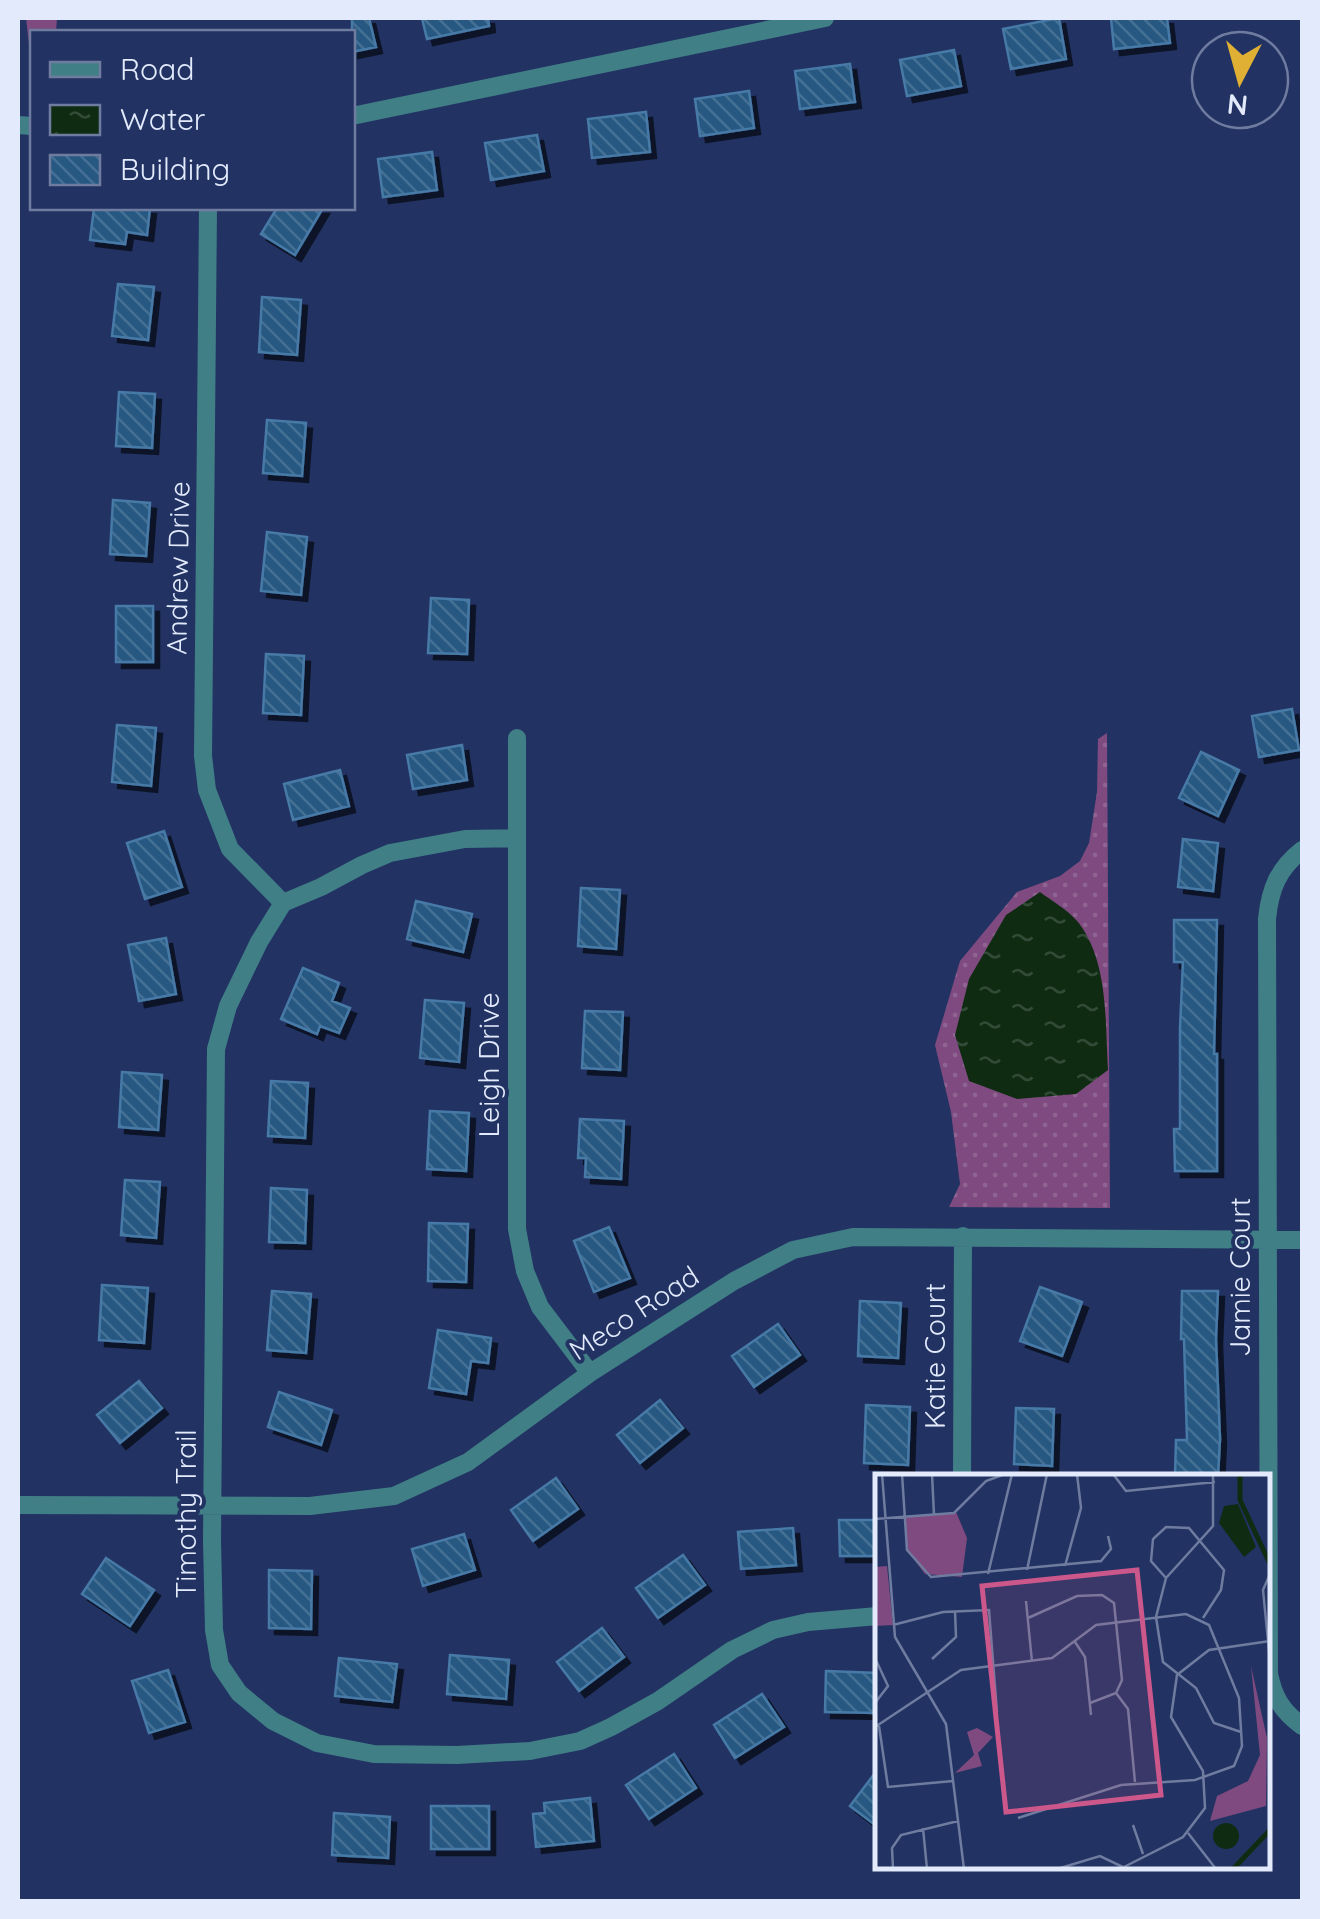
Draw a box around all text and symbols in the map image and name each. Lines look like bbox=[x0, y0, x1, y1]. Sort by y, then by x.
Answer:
legend bbox=[30, 30, 355, 210]
north arrow bbox=[1190, 30, 1290, 130]
text: Road bbox=[120, 50, 194, 88]
text: N bbox=[1225, 87, 1249, 124]
text: Water bbox=[120, 100, 206, 138]
text: Building bbox=[120, 150, 230, 188]
street label: Andrew Drive bbox=[158, 481, 197, 655]
street label: Leigh Drive bbox=[471, 992, 506, 1138]
street label: Jamie Court bbox=[1222, 1197, 1257, 1357]
street label: Meco Road bbox=[562, 1258, 705, 1367]
street label: Katie Court bbox=[917, 1283, 952, 1429]
street label: Timothy Trail bbox=[168, 1429, 203, 1599]
inset map bbox=[875, 1474, 1270, 1869]

